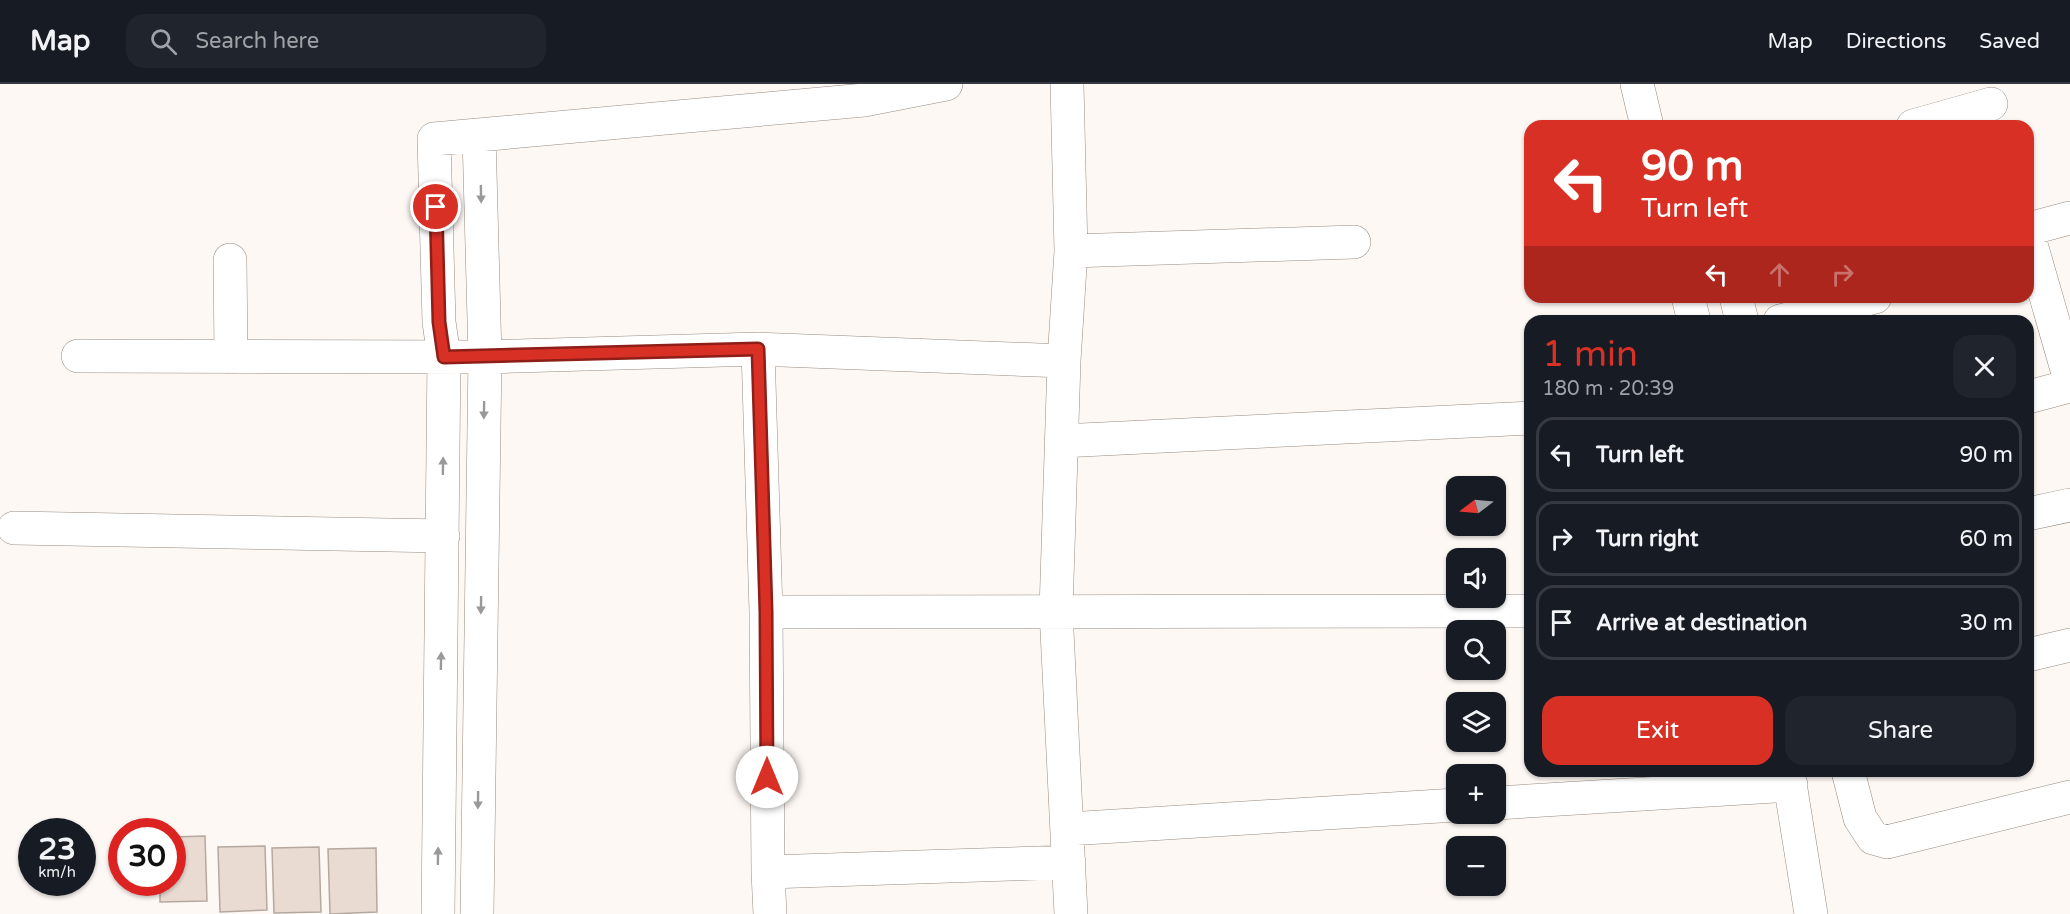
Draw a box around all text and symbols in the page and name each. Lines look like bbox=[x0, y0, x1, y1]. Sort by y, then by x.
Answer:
search box bbox=[126, 14, 546, 68]
text: Map bbox=[30, 24, 90, 58]
icon: search bbox=[147, 25, 180, 58]
text: Search here bbox=[195, 28, 319, 54]
text: Map bbox=[1767, 29, 1813, 54]
text: Directions bbox=[1846, 29, 1946, 54]
text: Saved bbox=[1979, 29, 2040, 54]
text: 90 m bbox=[1641, 141, 1743, 192]
icon: left bbox=[1542, 144, 1620, 222]
pin bbox=[410, 181, 461, 232]
one-way arrow bbox=[476, 184, 485, 203]
icon: arrive bbox=[419, 190, 452, 223]
text: Turn left bbox=[1641, 192, 1748, 225]
icon: left bbox=[1700, 258, 1733, 291]
icon: ahead bbox=[1763, 258, 1796, 291]
icon: right bbox=[1826, 258, 1859, 291]
text: 1 min bbox=[1542, 333, 1638, 376]
button: close bbox=[1953, 335, 2016, 398]
text: 180 m · 20:39 bbox=[1542, 377, 1674, 401]
one-way arrow bbox=[479, 400, 489, 419]
icon: left bbox=[1545, 438, 1578, 471]
text: Turn left bbox=[1596, 442, 1684, 468]
text: 90 m bbox=[1959, 442, 2013, 468]
one-way arrow bbox=[438, 456, 448, 475]
north arrow bbox=[1446, 476, 1506, 536]
map controls bbox=[1446, 476, 1506, 896]
icon: right bbox=[1545, 522, 1578, 555]
text: Turn right bbox=[1596, 526, 1698, 552]
text: 60 m bbox=[1959, 526, 2013, 552]
button: sound bbox=[1446, 548, 1506, 608]
one-way arrow bbox=[476, 595, 486, 614]
icon: arrive bbox=[1545, 606, 1578, 639]
text: Arrive at destination bbox=[1596, 610, 1807, 636]
text: 30 m bbox=[1959, 610, 2013, 636]
button: search bbox=[1446, 620, 1506, 680]
one-way arrow bbox=[436, 651, 446, 670]
button: layers bbox=[1446, 692, 1506, 752]
button: Exit bbox=[1542, 696, 1773, 765]
button: Share bbox=[1785, 696, 2016, 765]
position arrow bbox=[735, 745, 799, 809]
button: + bbox=[1446, 764, 1506, 824]
one-way arrow bbox=[474, 790, 483, 809]
speed limit sign: 30 bbox=[108, 818, 186, 896]
text: 23 bbox=[38, 831, 76, 868]
button: − bbox=[1446, 836, 1506, 896]
one-way arrow bbox=[433, 846, 443, 865]
text: km/h bbox=[38, 863, 76, 881]

